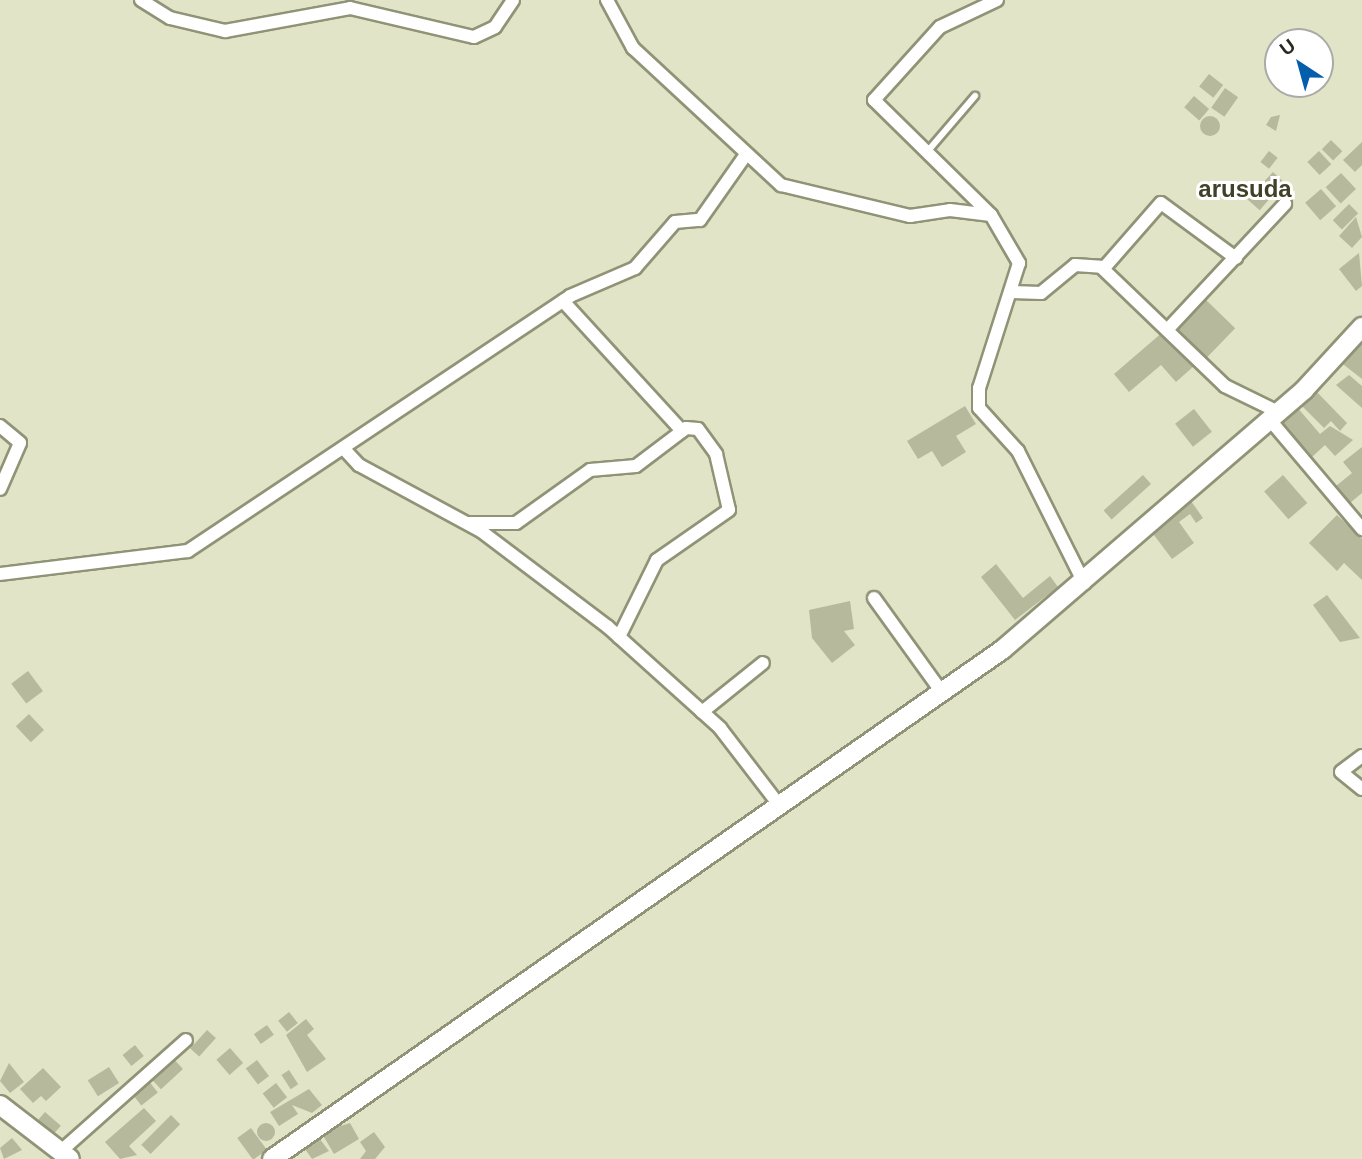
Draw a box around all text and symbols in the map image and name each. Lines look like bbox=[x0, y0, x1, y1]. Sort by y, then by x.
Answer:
north arrow bbox=[1264, 28, 1334, 98]
text: U bbox=[1276, 35, 1299, 60]
district label: arusuda bbox=[1198, 175, 1292, 203]

